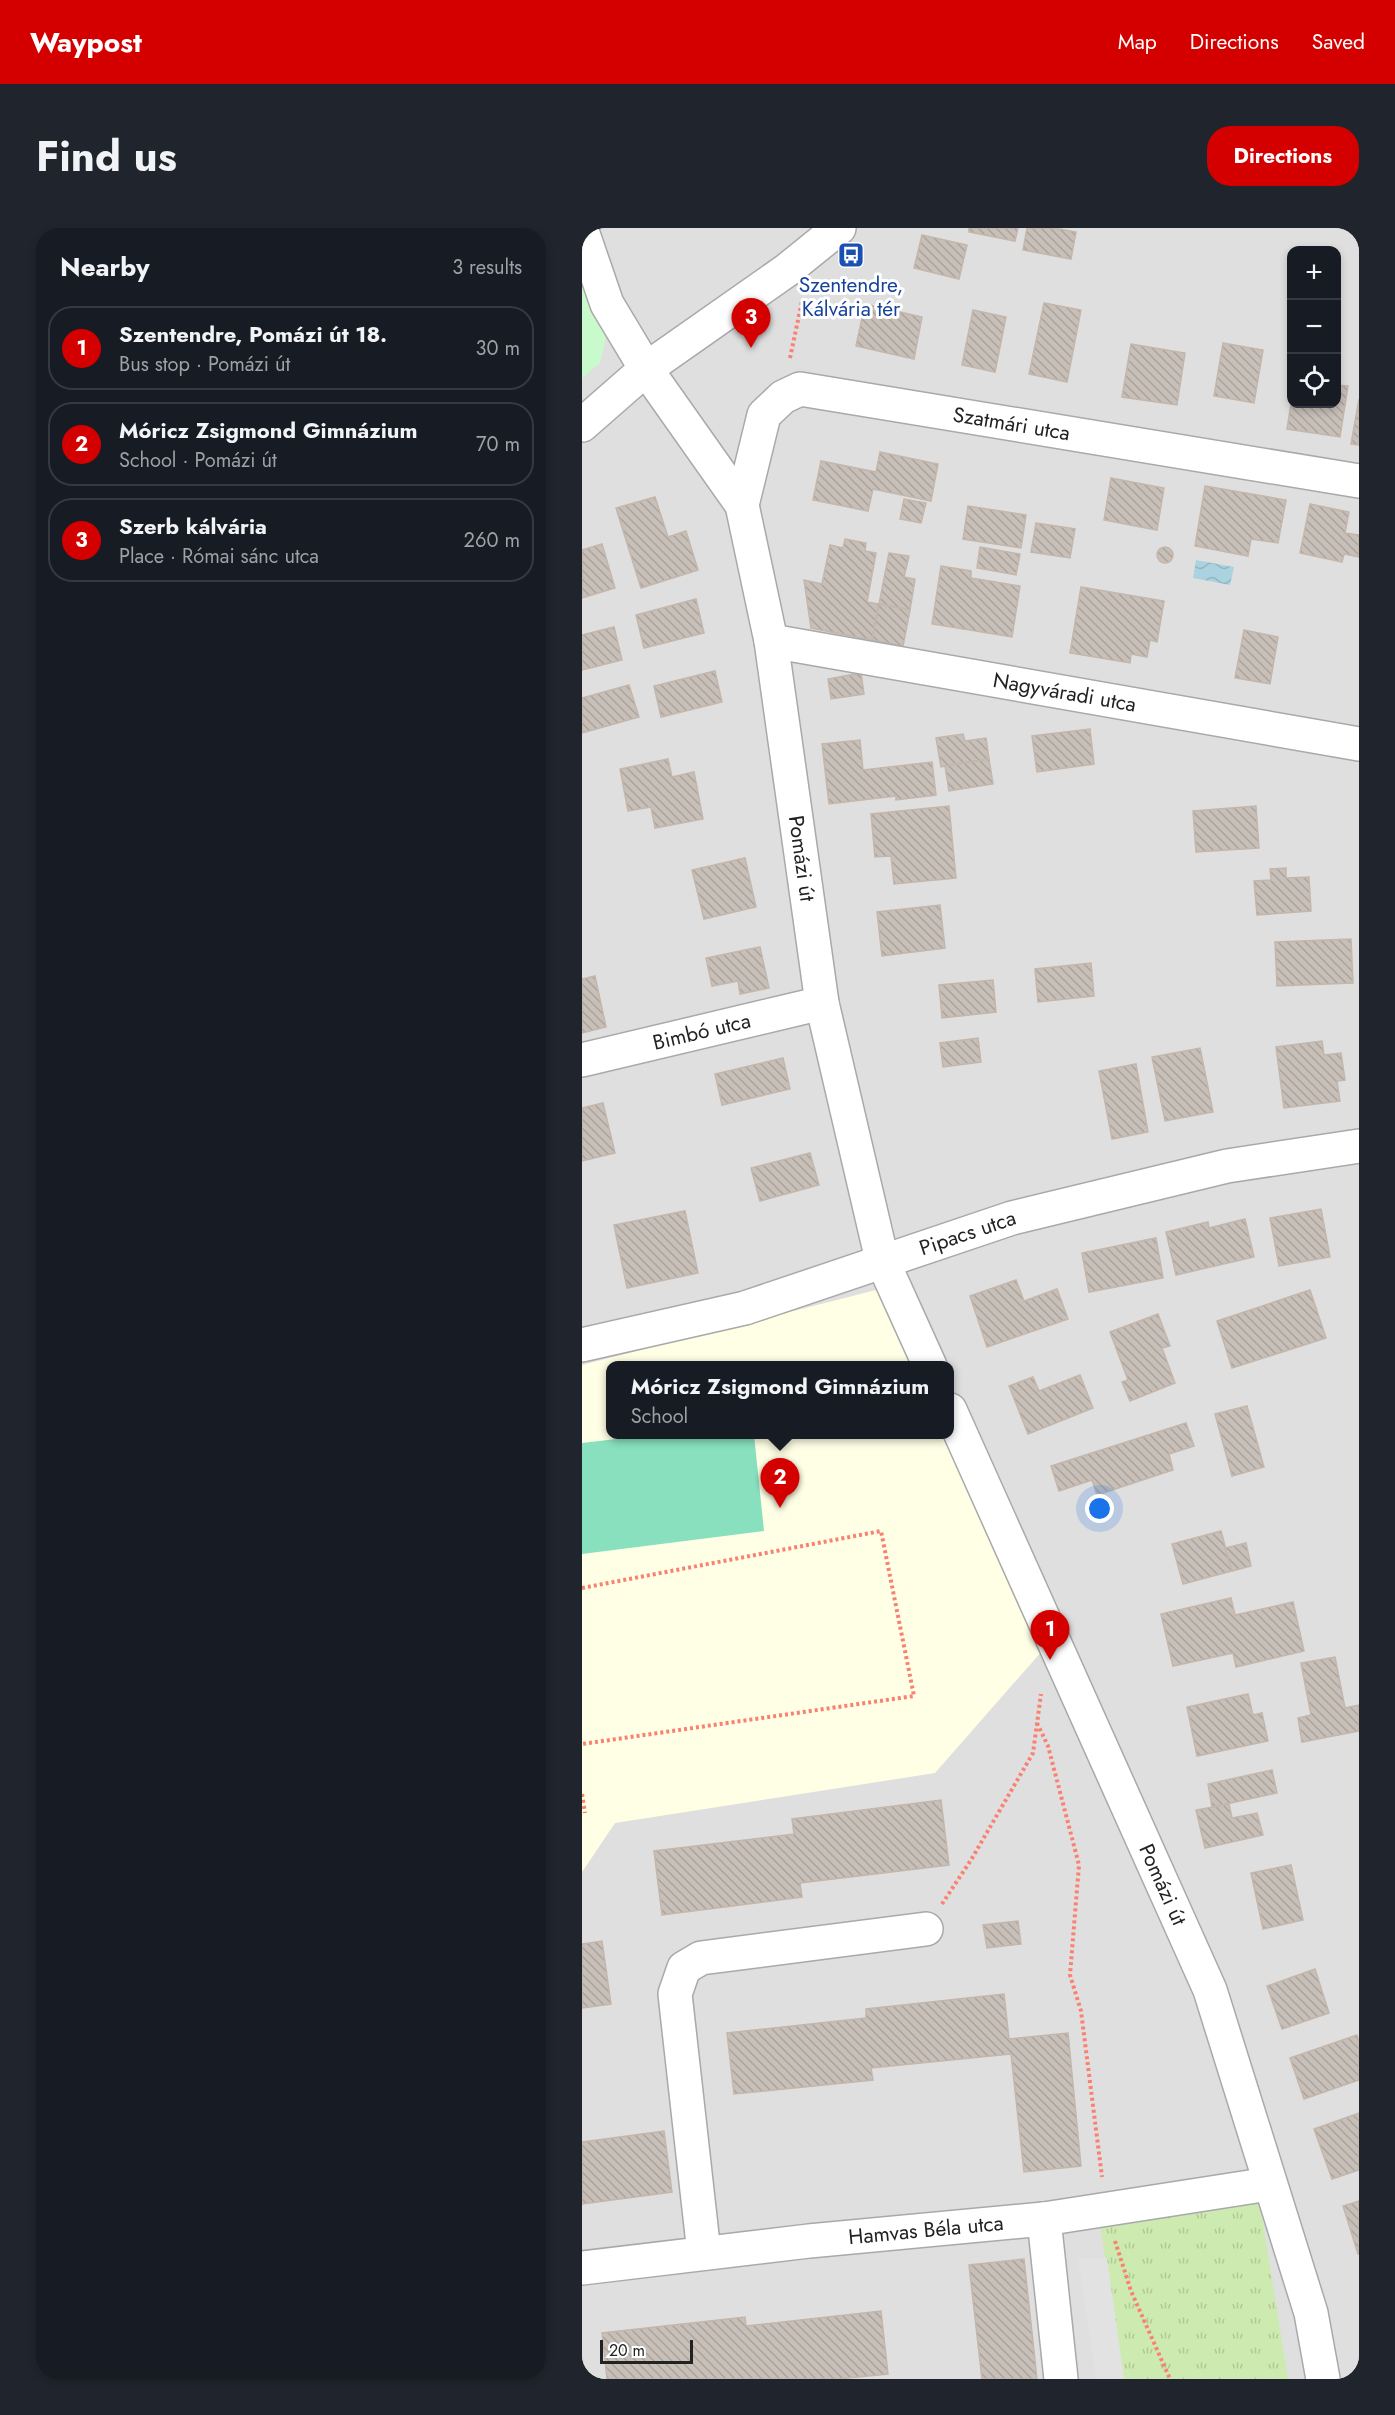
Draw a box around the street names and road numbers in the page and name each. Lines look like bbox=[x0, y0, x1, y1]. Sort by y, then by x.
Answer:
street label: Szatmári utca bbox=[951, 399, 1072, 448]
street label: Nagyváradi utca bbox=[991, 665, 1139, 720]
street label: Pomázi út bbox=[781, 813, 823, 903]
street label: Bimbó utca bbox=[650, 1005, 754, 1058]
street label: Pipacs utca bbox=[915, 1203, 1020, 1263]
street label: Pomázi út bbox=[1131, 1839, 1194, 1930]
street label: Hamvas Béla utca bbox=[847, 2208, 1005, 2252]

